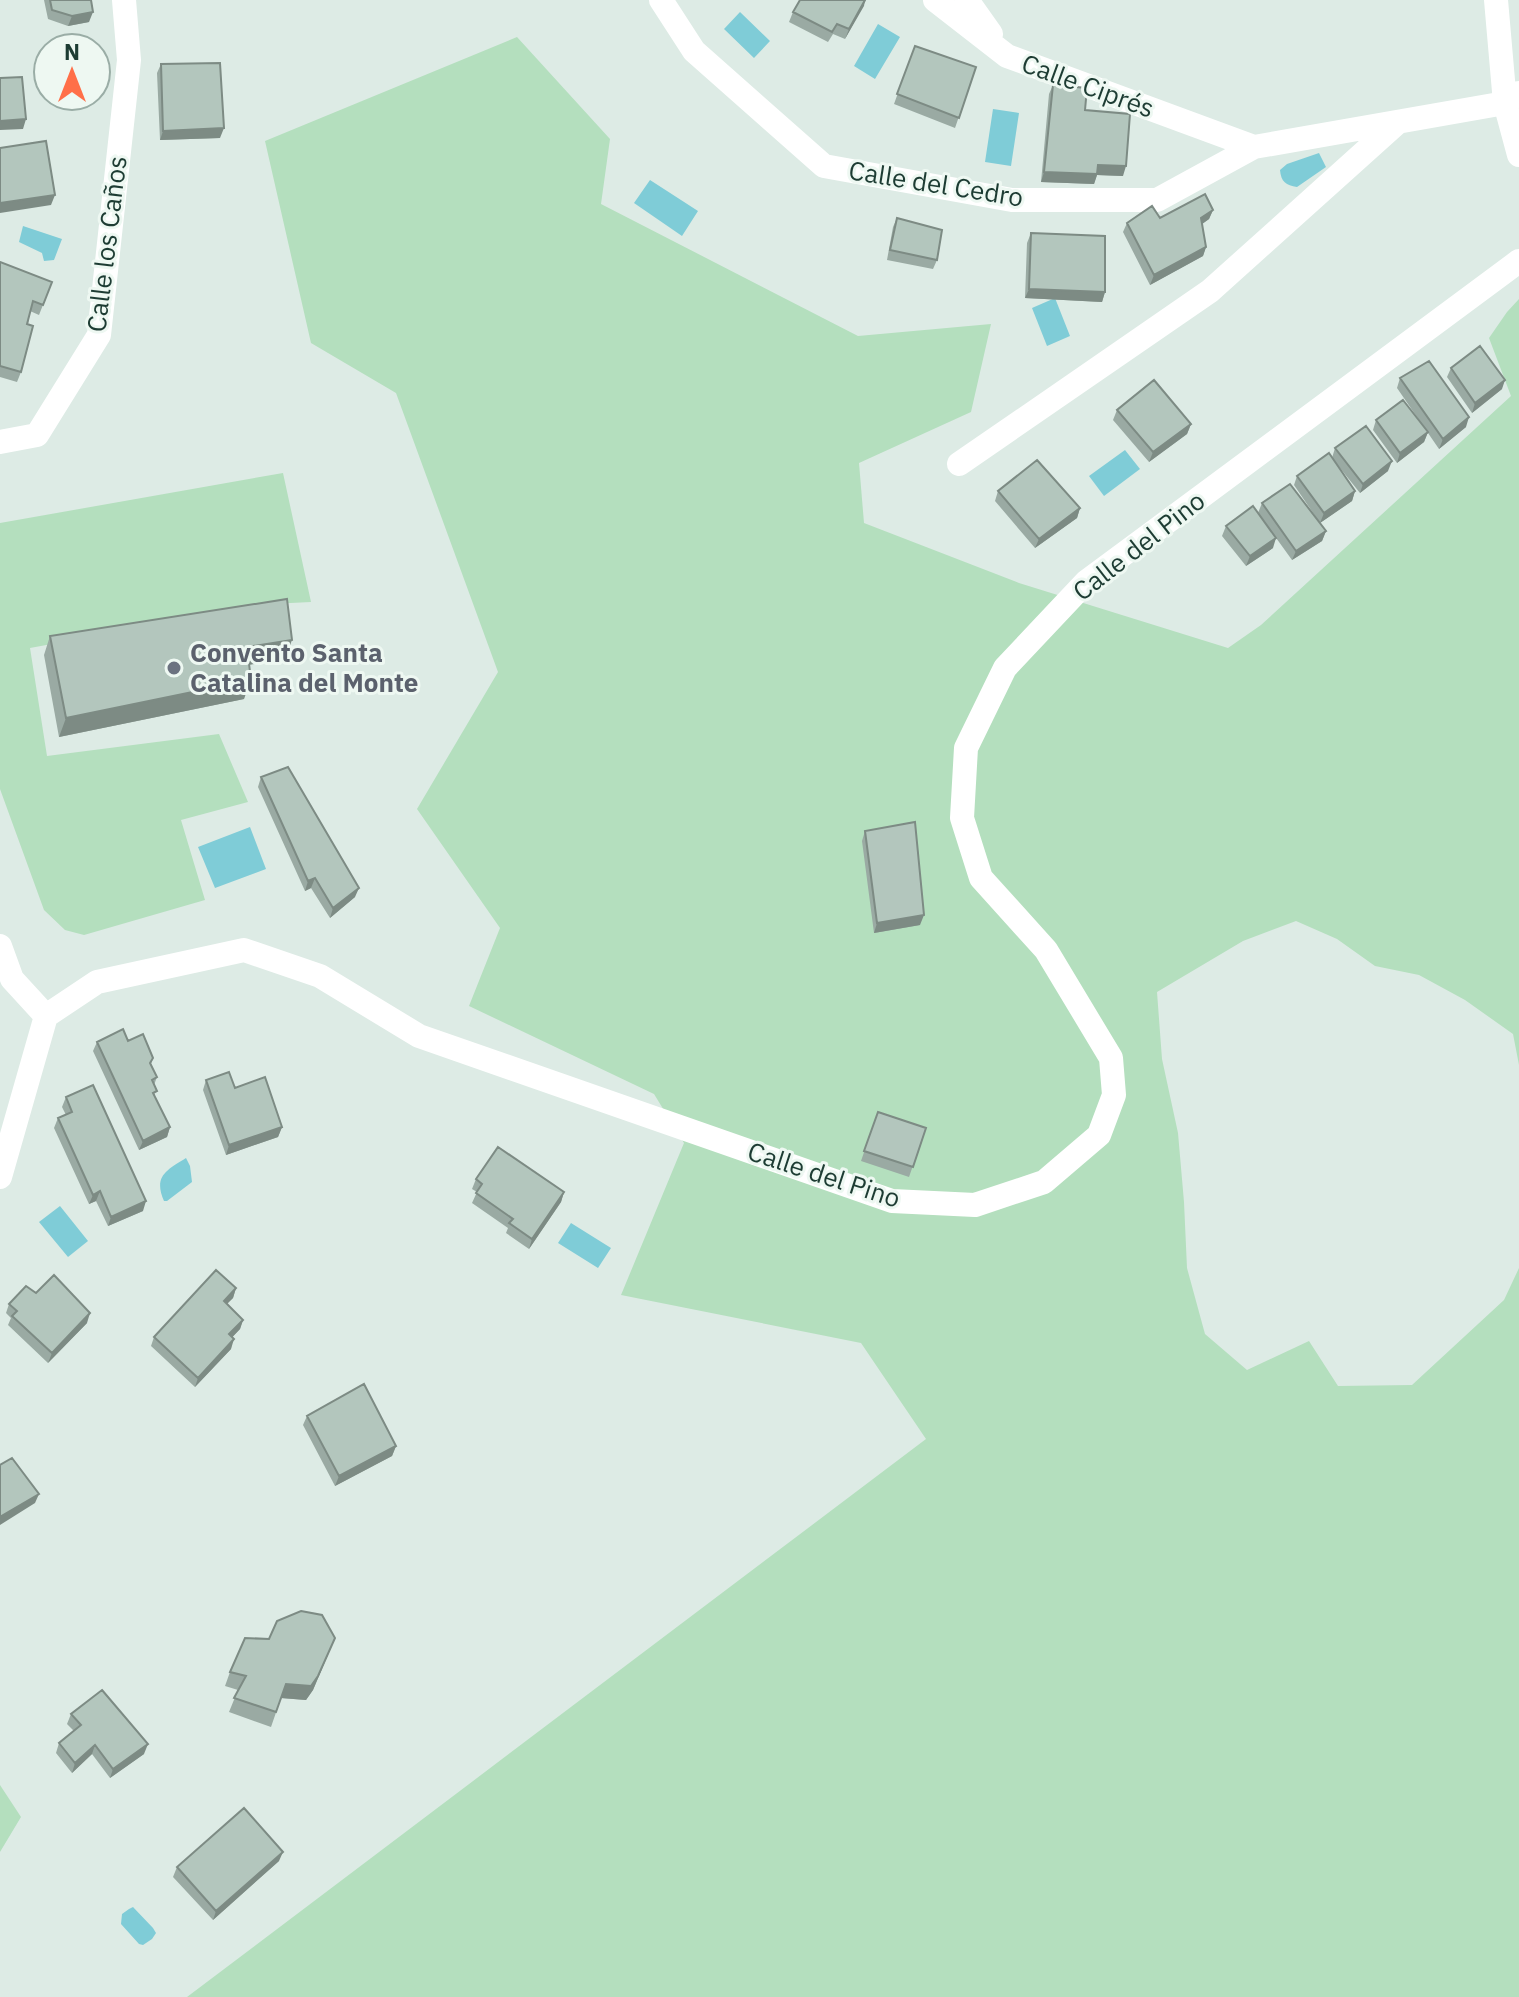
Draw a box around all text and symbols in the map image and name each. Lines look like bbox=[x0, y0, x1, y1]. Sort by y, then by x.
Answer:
north arrow bbox=[32, 32, 112, 112]
text: N bbox=[64, 37, 80, 66]
street label: Calle Ciprés bbox=[1017, 45, 1159, 125]
street label: Calle del Cedro bbox=[846, 152, 1026, 214]
street label: Calle los Caños bbox=[78, 154, 134, 334]
street label: Calle del Pino bbox=[1065, 483, 1211, 607]
place label: Convento Santa Catalina del Monte bbox=[190, 635, 418, 699]
marker: Convento Santa Catalina del Monte bbox=[165, 659, 183, 677]
street label: Calle del Pino bbox=[744, 1133, 905, 1215]

